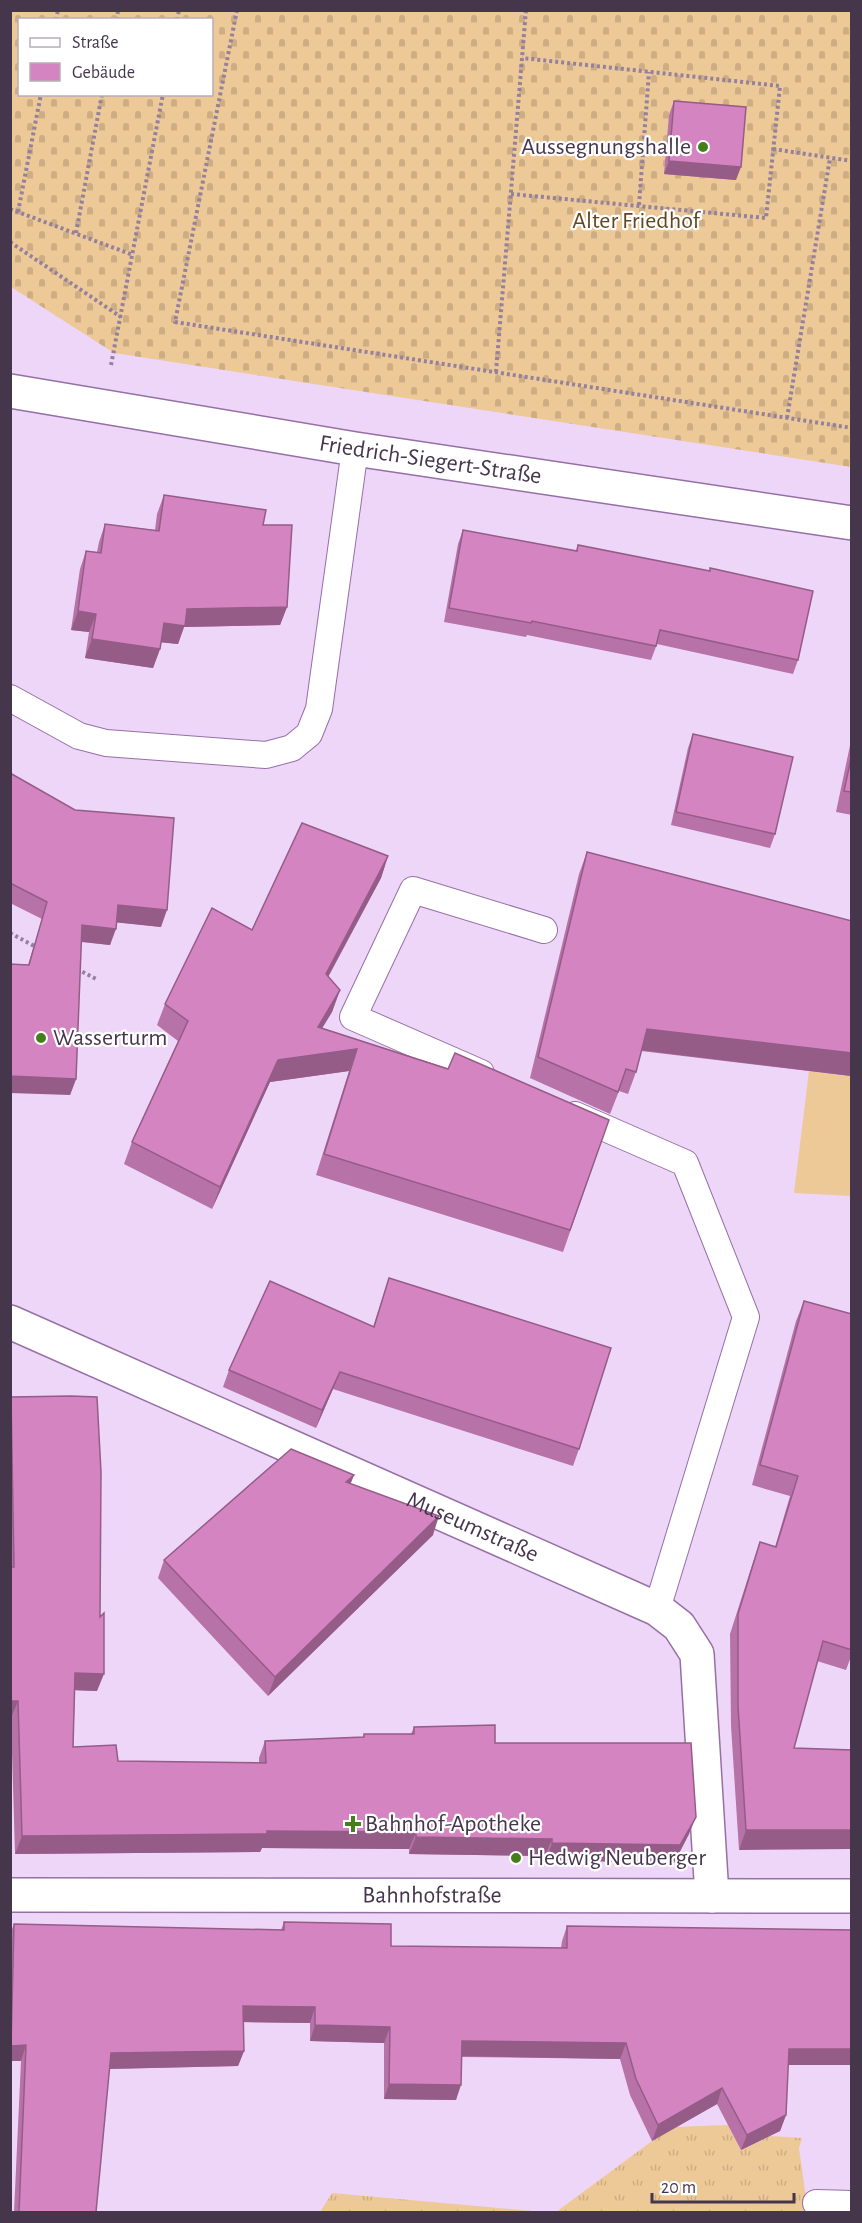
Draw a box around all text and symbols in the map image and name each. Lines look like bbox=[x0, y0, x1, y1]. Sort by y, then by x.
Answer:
legend bbox=[18, 18, 213, 96]
text: Straße bbox=[72, 34, 118, 52]
text: Gebäude bbox=[72, 64, 135, 82]
place label: Aussegnungshalle bbox=[521, 135, 691, 159]
marker: Aussegnungshalle bbox=[696, 140, 710, 154]
park label: Alter Friedhof bbox=[572, 209, 701, 233]
street label: Friedrich-Siegert-Straße bbox=[317, 431, 543, 489]
place label: Wasserturm bbox=[53, 1026, 167, 1050]
marker: Wasserturm bbox=[34, 1031, 48, 1045]
street label: Museumstraße bbox=[403, 1488, 542, 1567]
place label: Bahnhof-Apotheke bbox=[365, 1812, 541, 1836]
marker: Bahnhof-Apotheke bbox=[346, 1817, 360, 1831]
place label: Hedwig Neuberger bbox=[528, 1846, 706, 1870]
marker: Hedwig Neuberger bbox=[509, 1851, 523, 1865]
street label: Bahnhofstraße bbox=[362, 1883, 502, 1908]
scale bar bbox=[652, 2166, 794, 2204]
text: 20 m bbox=[661, 2179, 696, 2197]

